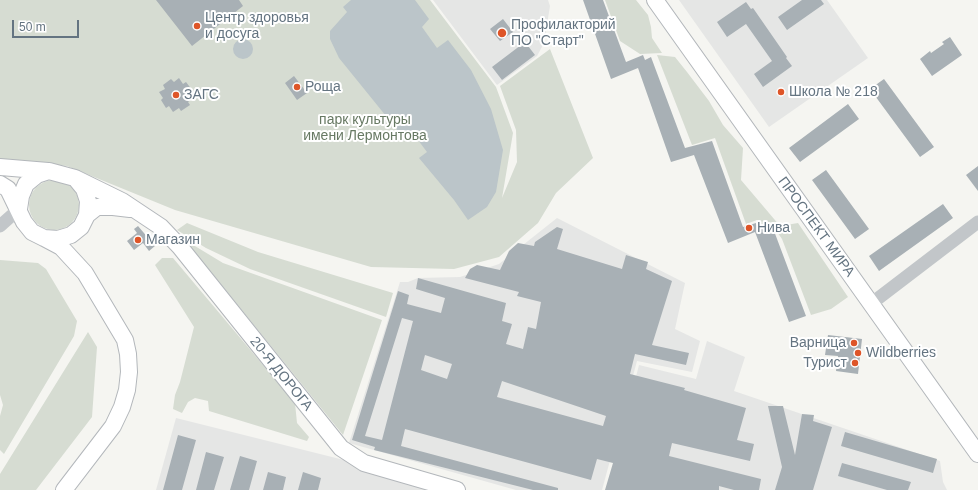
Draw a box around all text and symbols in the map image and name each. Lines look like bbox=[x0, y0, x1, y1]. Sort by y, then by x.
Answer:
place label: Центр здоровья и досуга bbox=[205, 10, 309, 42]
scale bar bbox=[14, 12, 81, 38]
place label: Профилакторий ПО "Старт" bbox=[511, 17, 616, 50]
text: 50 m bbox=[19, 20, 46, 34]
marker: Центр здоровья и досуга bbox=[192, 21, 202, 31]
marker: Профилакторий ПО "Старт" bbox=[496, 27, 508, 39]
place label: Роща bbox=[305, 79, 341, 95]
marker: Роща bbox=[292, 82, 302, 92]
place label: Школа № 218 bbox=[789, 84, 878, 100]
place label: ЗАГС bbox=[184, 87, 219, 103]
marker: Школа № 218 bbox=[776, 87, 786, 97]
marker: ЗАГС bbox=[171, 90, 181, 100]
park label: парк культуры имени Лермонтова bbox=[303, 112, 427, 144]
street label: ПРОСПЕКТ МИРА bbox=[774, 174, 858, 280]
place label: Нива bbox=[757, 220, 790, 236]
marker: Нива bbox=[744, 223, 754, 233]
place label: Магазин bbox=[146, 232, 200, 248]
marker: Магазин bbox=[133, 235, 143, 245]
street label: 20-Я ДОРОГА bbox=[246, 334, 316, 414]
place label: Варница bbox=[790, 335, 846, 351]
marker: Варница bbox=[849, 338, 859, 348]
place label: Wildberries bbox=[866, 345, 936, 361]
marker: Wildberries bbox=[853, 348, 863, 358]
place label: Турист bbox=[803, 355, 847, 371]
marker: Турист bbox=[850, 358, 860, 368]

